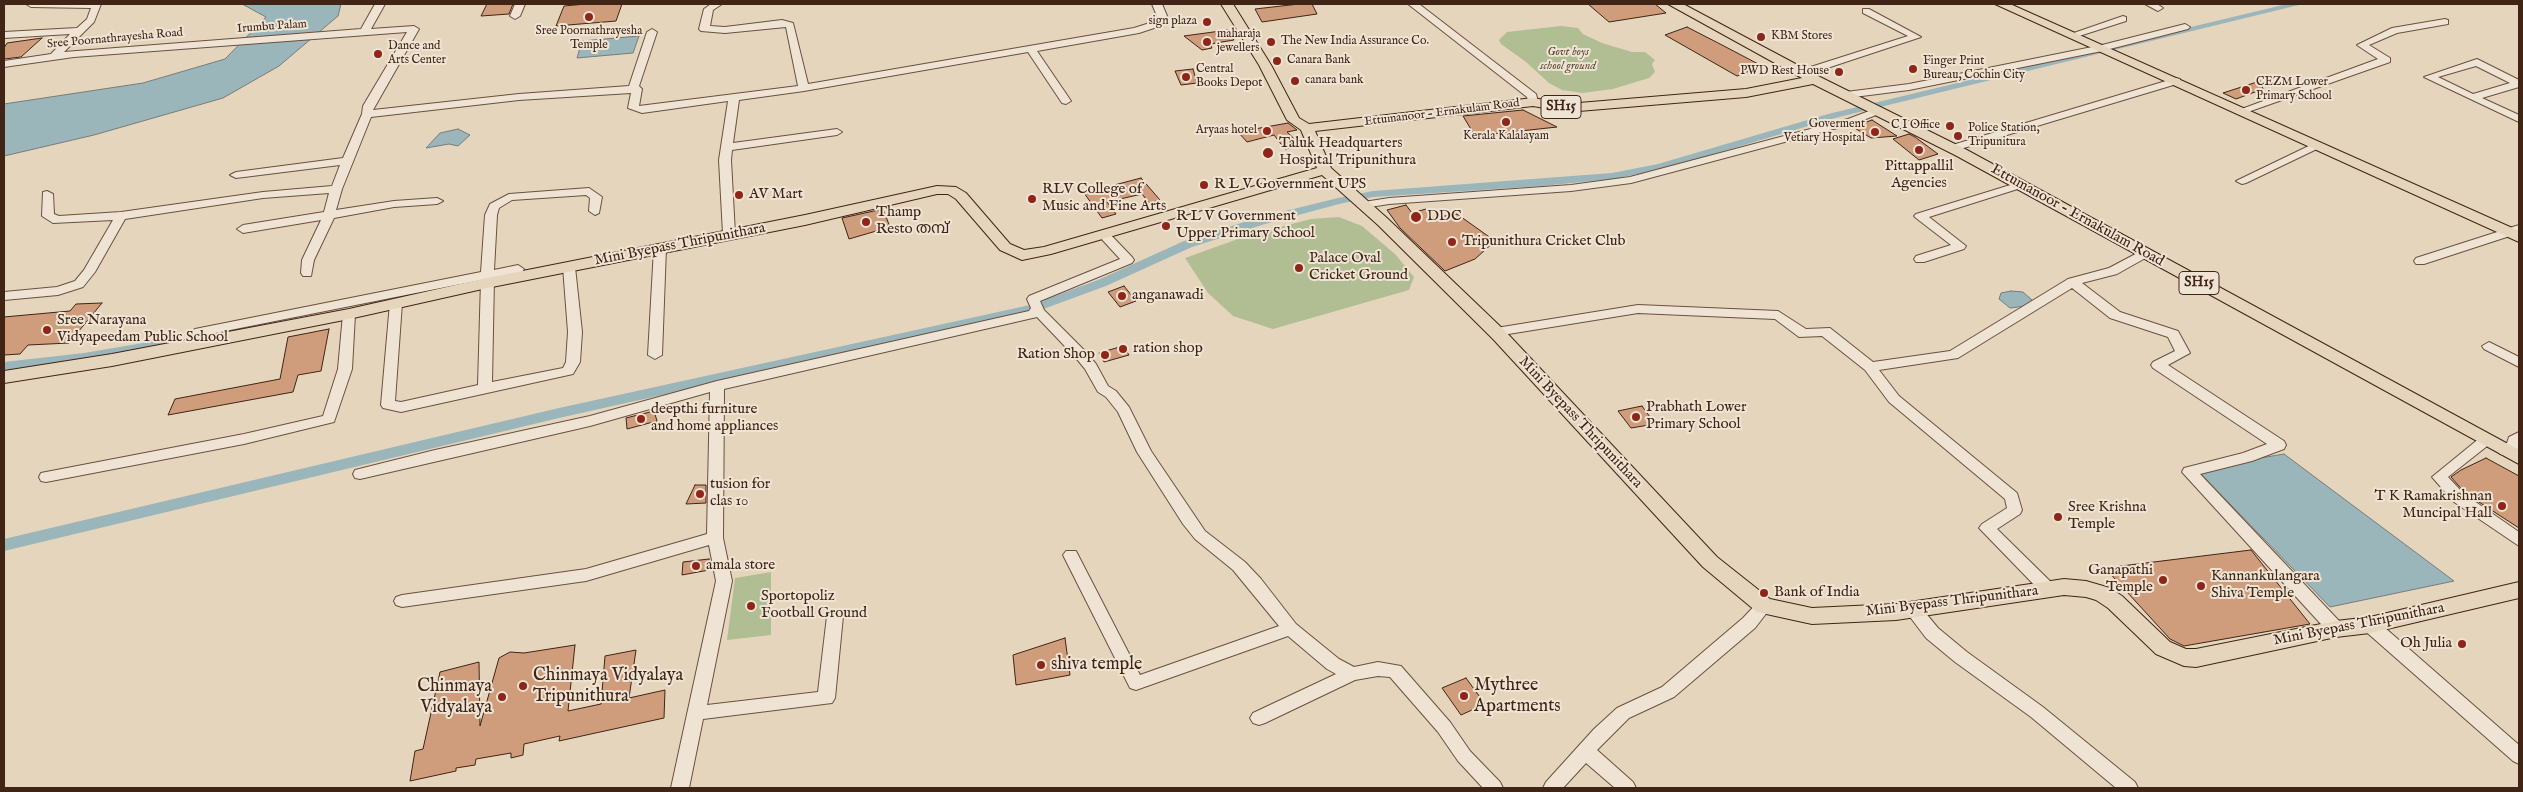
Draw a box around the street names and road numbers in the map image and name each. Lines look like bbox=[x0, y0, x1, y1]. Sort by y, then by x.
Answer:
street label: Irumbu Palam bbox=[237, 17, 307, 37]
street label: Sree Poornathrayesha Road bbox=[46, 26, 184, 52]
road number: SH15 bbox=[1541, 95, 1581, 118]
street label: Ettumanoor - Ernakulam Road bbox=[1364, 96, 1520, 130]
street label: Ettumanoor - Ernakulam Road bbox=[1987, 161, 2167, 271]
street label: Mini Byepass Thripunithara bbox=[593, 220, 767, 270]
road number: SH15 bbox=[2179, 272, 2219, 294]
street label: Mini Byepass Thripunithara bbox=[1514, 353, 1646, 493]
street label: Mini Byepass Thripunithara bbox=[1865, 582, 2039, 622]
street label: Mini Byepass Thripunithara bbox=[2272, 600, 2446, 650]

